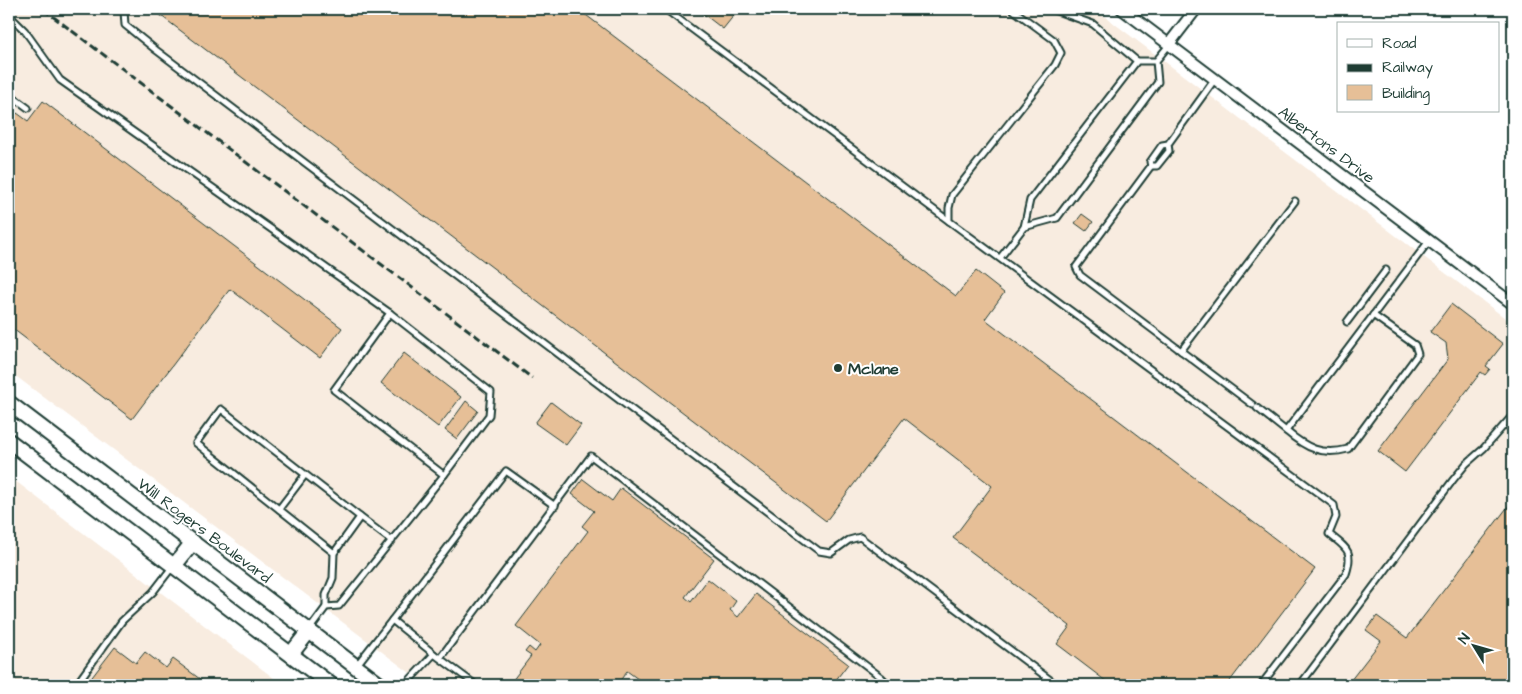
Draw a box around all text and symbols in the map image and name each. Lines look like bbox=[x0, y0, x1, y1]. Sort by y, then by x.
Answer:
legend bbox=[1337, 22, 1500, 112]
text: Road bbox=[1382, 33, 1417, 54]
text: Railway bbox=[1382, 57, 1433, 79]
text: Building bbox=[1382, 83, 1430, 105]
street label: Albertons Drive bbox=[1274, 101, 1380, 189]
place label: Mclane bbox=[848, 358, 899, 380]
marker: Mclane bbox=[832, 362, 844, 374]
street label: Will Rogers Boulevard bbox=[132, 473, 276, 589]
north arrow bbox=[1450, 622, 1500, 672]
text: N bbox=[1454, 629, 1475, 648]

